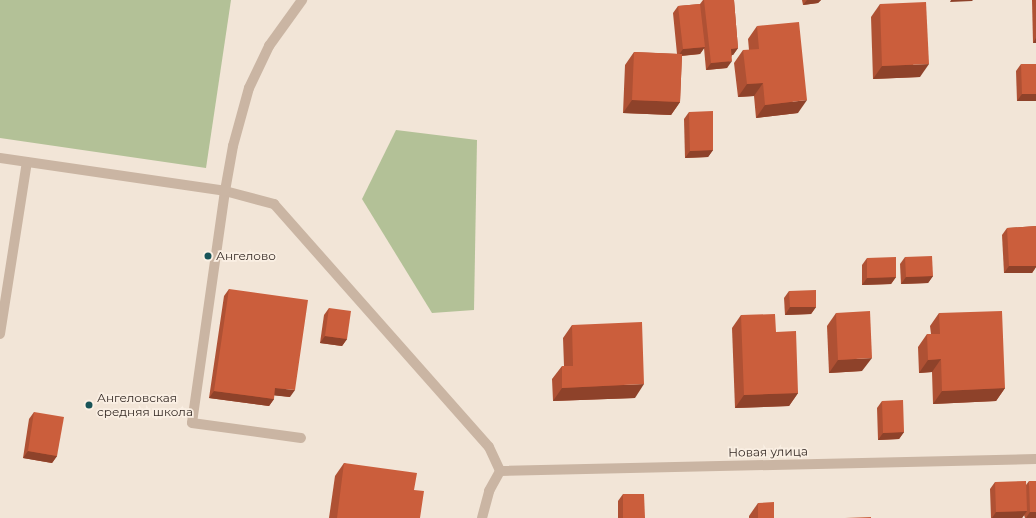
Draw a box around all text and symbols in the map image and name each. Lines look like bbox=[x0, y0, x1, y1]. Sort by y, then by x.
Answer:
place label: Ангелово bbox=[216, 249, 276, 263]
marker: Ангелово bbox=[203, 251, 213, 261]
place label: Ангеловская средняя школа bbox=[97, 391, 193, 419]
marker: Ангеловская средняя школа bbox=[84, 400, 94, 410]
street label: Новая улица bbox=[728, 444, 808, 460]

